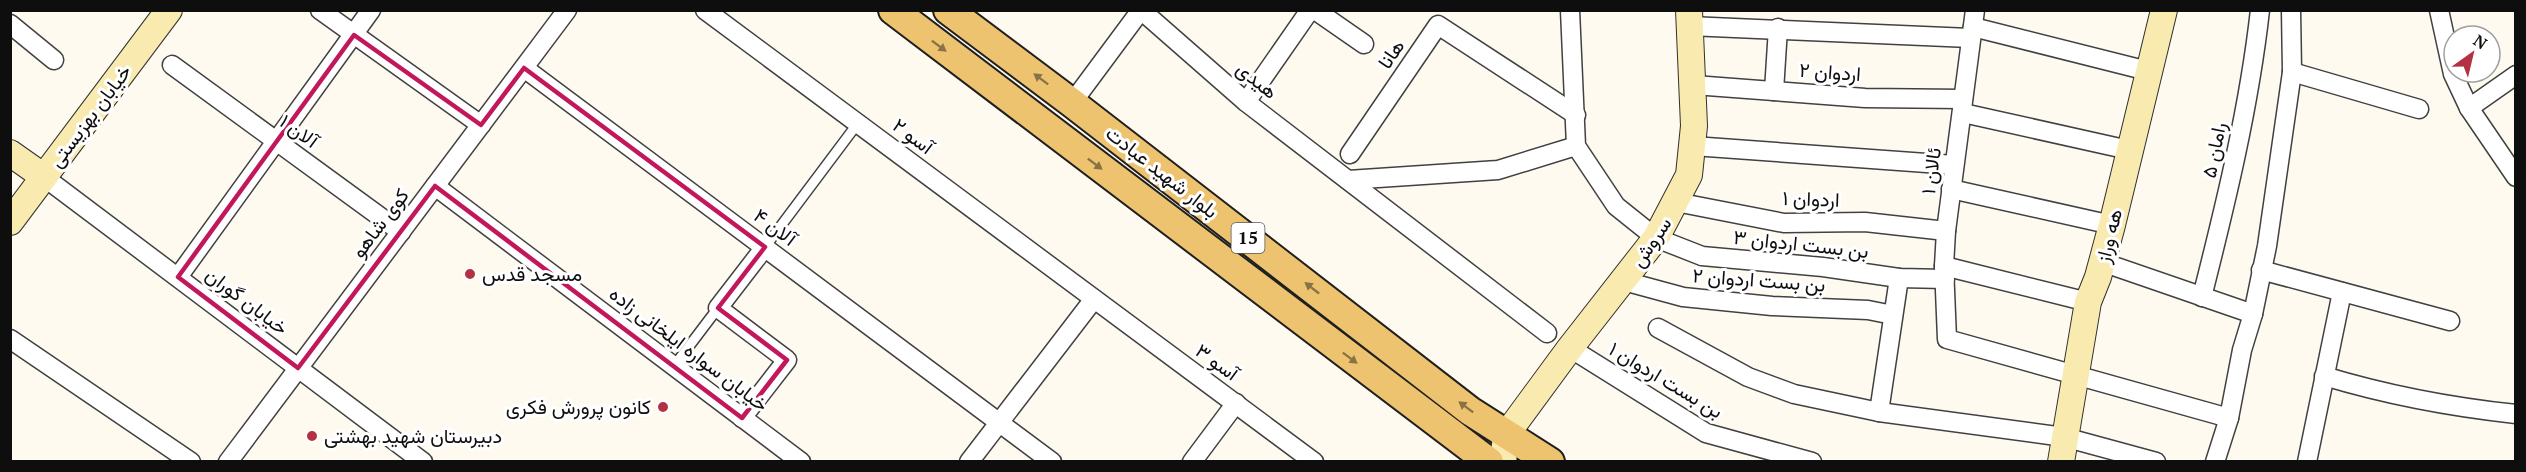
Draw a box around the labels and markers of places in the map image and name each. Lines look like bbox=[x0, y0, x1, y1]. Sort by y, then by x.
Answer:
place label: مسجد قدس bbox=[482, 260, 582, 287]
marker: مسجد قدس bbox=[463, 267, 477, 281]
place label: کانون پرورش فکری bbox=[506, 393, 651, 421]
marker: کانون پرورش فکری bbox=[656, 400, 670, 414]
place label: دبیرستان شهید بهشتی bbox=[324, 422, 502, 449]
marker: دبیرستان شهید بهشتی bbox=[305, 429, 319, 443]

